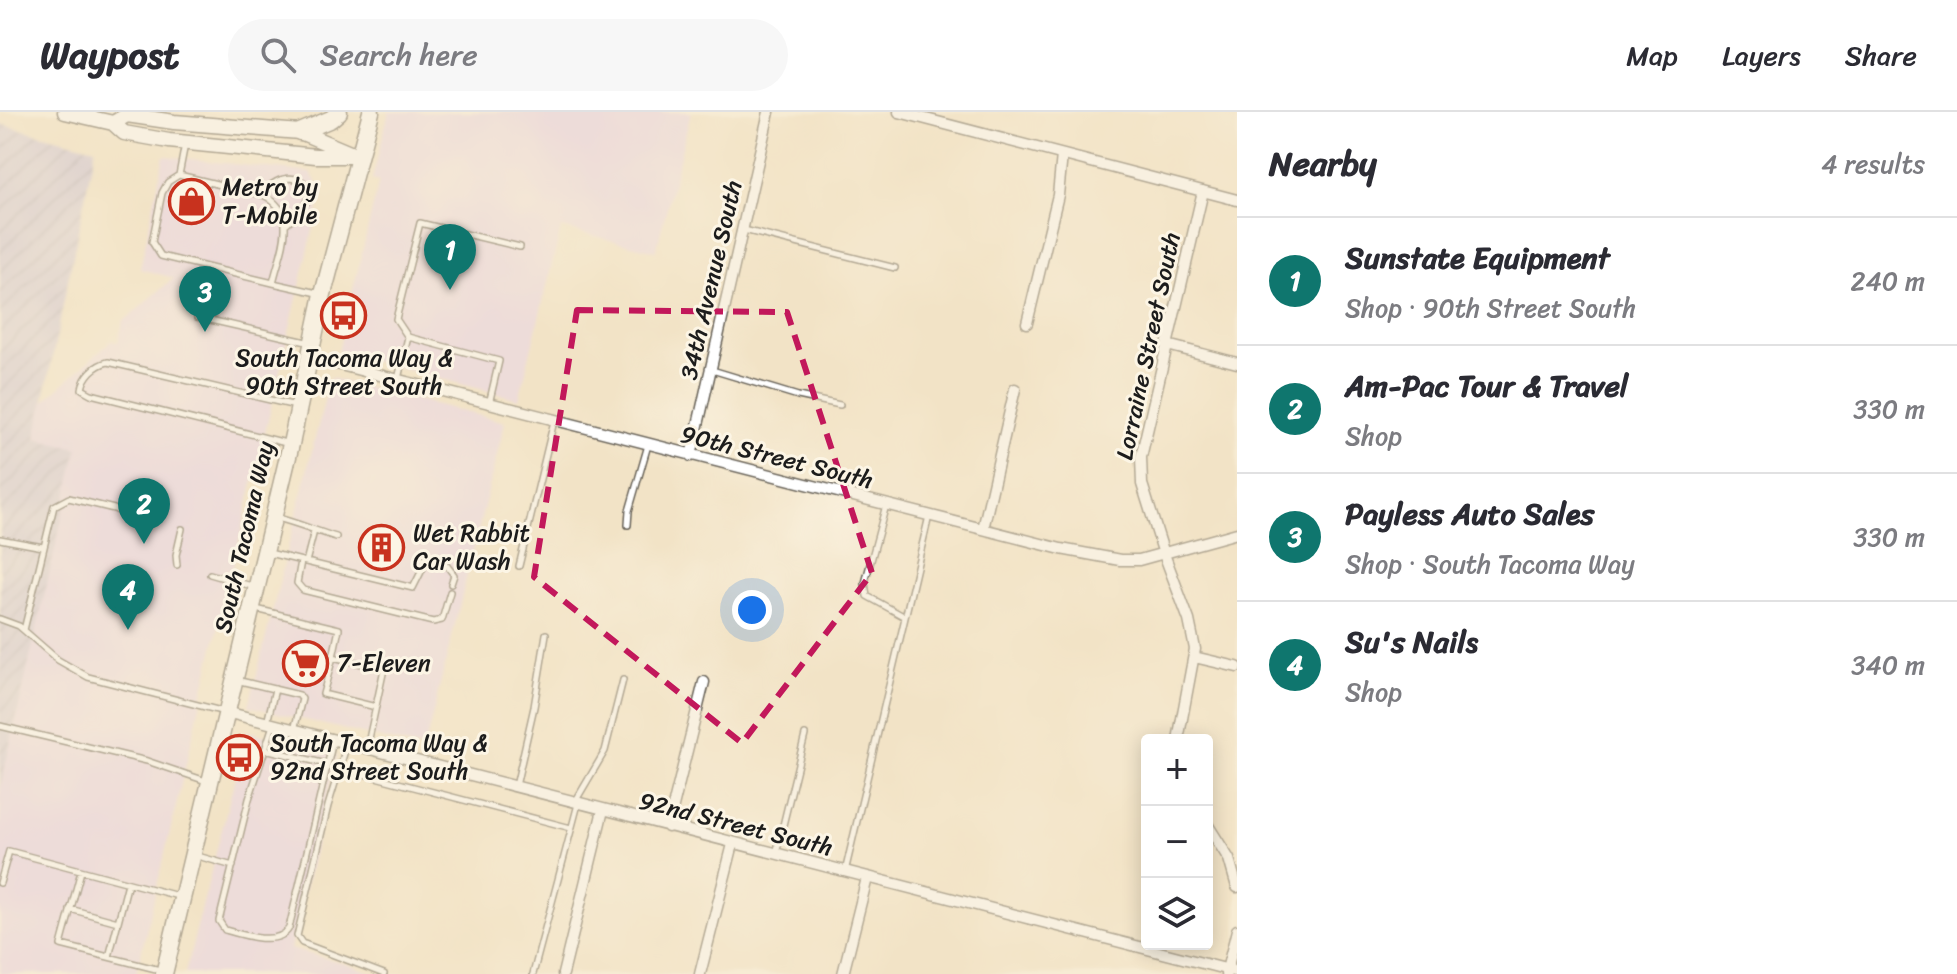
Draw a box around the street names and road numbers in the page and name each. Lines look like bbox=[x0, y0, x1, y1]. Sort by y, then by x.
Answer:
street label: 34th Avenue South bbox=[668, 176, 754, 384]
street label: Lorraine Street South bbox=[1103, 228, 1193, 464]
street label: 90th Street South bbox=[676, 413, 878, 501]
street label: South Tacoma Way bbox=[201, 436, 287, 637]
street label: 92nd Street South bbox=[635, 780, 837, 868]

